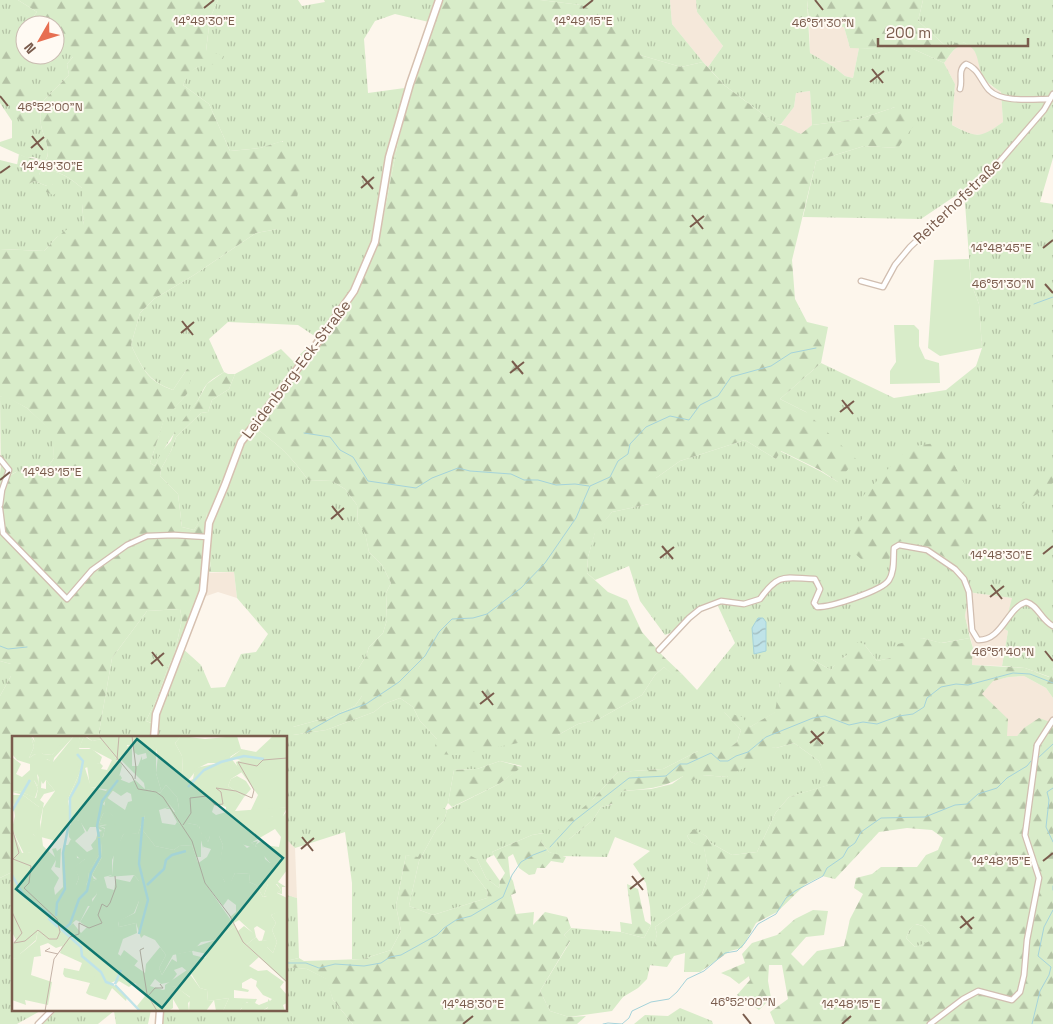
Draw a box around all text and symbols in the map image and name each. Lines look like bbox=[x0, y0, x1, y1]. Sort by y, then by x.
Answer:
text: 14°49'30"E bbox=[173, 13, 235, 29]
text: 14°49'15"E bbox=[553, 13, 613, 29]
north arrow bbox=[15, 15, 65, 65]
text: 46°51'30"N bbox=[792, 15, 854, 31]
scale bar bbox=[878, 15, 1028, 47]
text: 200 m bbox=[886, 23, 931, 42]
text: N bbox=[20, 39, 40, 57]
text: 46°52'00"N bbox=[17, 99, 83, 115]
street label: Reiterhofstraße bbox=[909, 154, 1005, 248]
text: 14°49'30"E bbox=[21, 158, 83, 174]
text: 14°48'45"E bbox=[970, 240, 1032, 256]
text: 46°51'30"N bbox=[972, 276, 1034, 292]
street label: Leidenberg-Eck-Straße bbox=[238, 296, 355, 442]
text: 14°49'15"E bbox=[22, 464, 82, 480]
text: 14°48'30"E bbox=[970, 547, 1032, 563]
text: 46°51'40"N bbox=[972, 644, 1034, 660]
inset map bbox=[12, 736, 288, 1012]
text: 14°48'15"E bbox=[971, 853, 1031, 869]
text: 46°52'00"N bbox=[710, 994, 776, 1010]
text: 14°48'30"E bbox=[442, 996, 504, 1012]
text: 14°48'15"E bbox=[821, 996, 881, 1012]

